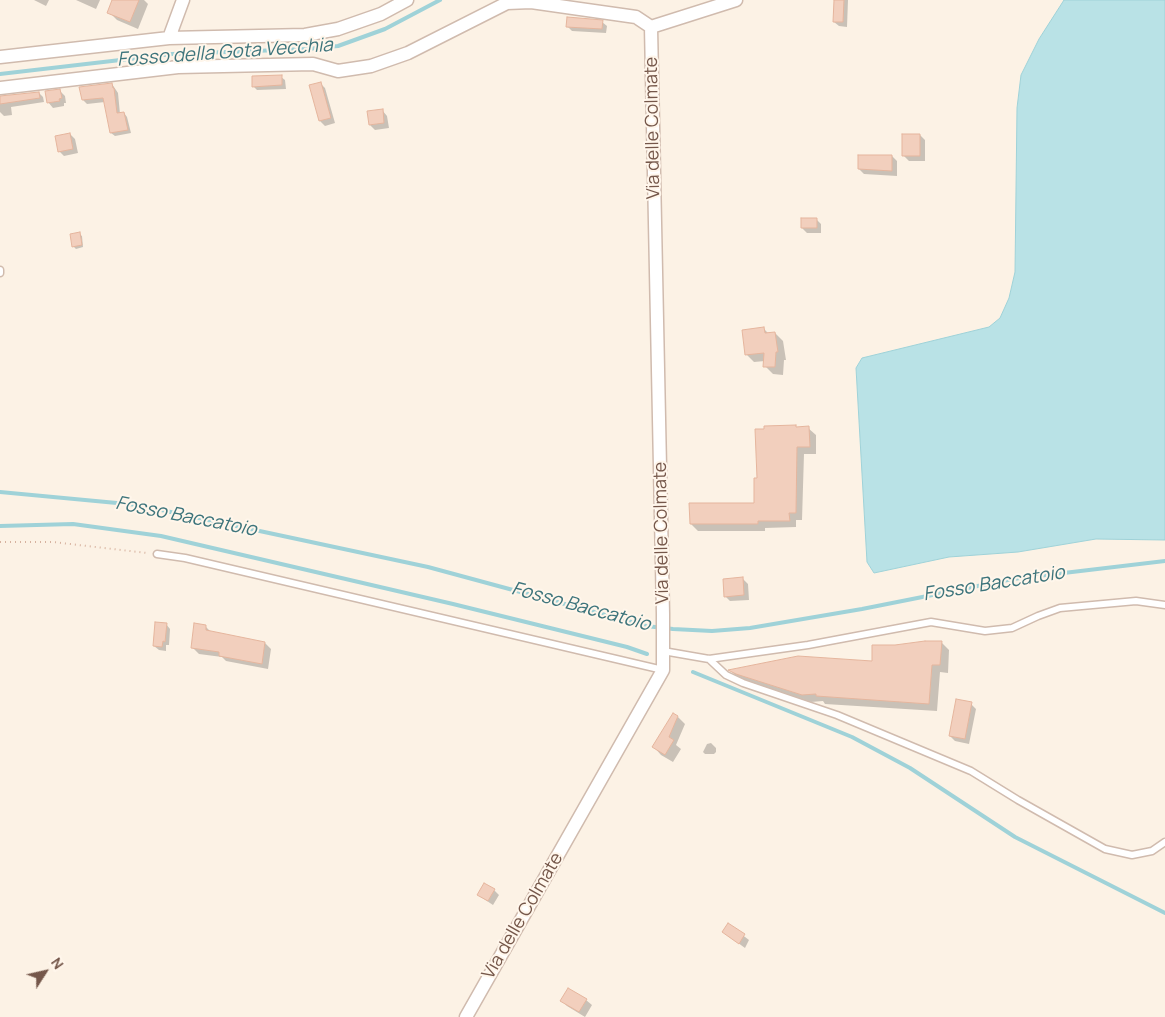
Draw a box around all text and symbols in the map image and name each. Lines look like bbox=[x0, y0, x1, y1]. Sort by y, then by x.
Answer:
water label: Fosso della Gota Vecchia bbox=[116, 34, 334, 72]
street label: Via delle Colmate bbox=[641, 57, 665, 199]
street label: Via delle Colmate bbox=[650, 462, 674, 604]
water label: Fosso Baccatoio bbox=[114, 492, 258, 542]
water label: Fosso Baccatoio bbox=[922, 562, 1066, 606]
water label: Fosso Baccatoio bbox=[509, 577, 653, 637]
street label: Via delle Colmate bbox=[478, 849, 568, 983]
north arrow bbox=[20, 947, 70, 997]
text: N bbox=[47, 954, 68, 973]

